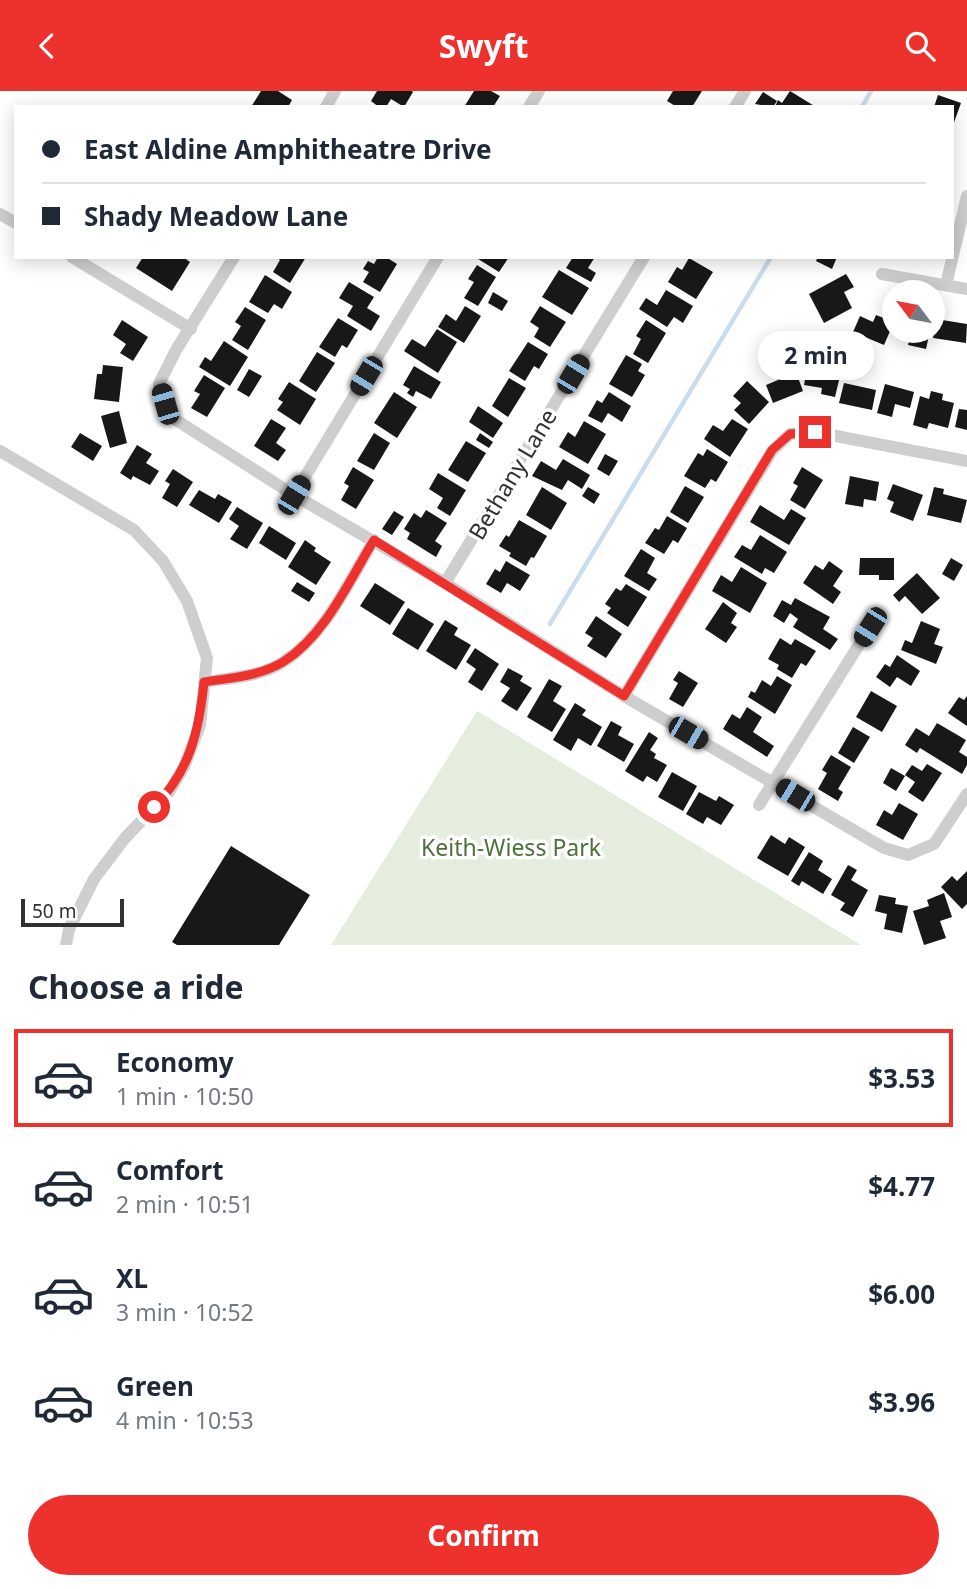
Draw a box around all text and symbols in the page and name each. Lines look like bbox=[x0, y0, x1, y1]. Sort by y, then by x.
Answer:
text: Swyft bbox=[439, 24, 528, 67]
icon: back bbox=[28, 27, 66, 65]
icon: search bbox=[901, 27, 939, 65]
text: East Aldine Amphitheatre Drive bbox=[84, 131, 492, 167]
text: Shady Meadow Lane bbox=[84, 198, 348, 234]
north arrow bbox=[882, 280, 945, 343]
map controls bbox=[882, 280, 945, 343]
callout: 2 min bbox=[757, 331, 873, 379]
text: 2 min bbox=[784, 339, 848, 371]
car bbox=[554, 351, 593, 397]
car bbox=[347, 353, 386, 399]
car bbox=[150, 381, 181, 427]
street label: Bethany Lane bbox=[460, 403, 564, 545]
route end bbox=[799, 416, 831, 448]
car bbox=[275, 472, 314, 518]
car bbox=[850, 604, 891, 650]
car bbox=[665, 713, 712, 753]
car bbox=[772, 775, 819, 815]
route start bbox=[138, 791, 170, 823]
park label: Keith-Wiess Park bbox=[421, 831, 602, 863]
scale bar bbox=[21, 896, 124, 928]
text: 50 m bbox=[32, 898, 76, 924]
text: Choose a ride bbox=[28, 965, 244, 1008]
text: Economy bbox=[116, 1044, 234, 1080]
icon: car bbox=[32, 1047, 95, 1110]
text: $3.53 bbox=[868, 1060, 935, 1096]
text: 1 min · 10:50 bbox=[116, 1080, 254, 1112]
text: Comfort bbox=[116, 1152, 224, 1188]
icon: car bbox=[32, 1155, 95, 1218]
text: $4.77 bbox=[868, 1168, 935, 1204]
text: 2 min · 10:51 bbox=[116, 1188, 254, 1220]
text: XL bbox=[116, 1260, 148, 1296]
icon: car bbox=[32, 1263, 95, 1326]
text: $6.00 bbox=[868, 1276, 935, 1312]
text: 3 min · 10:52 bbox=[116, 1296, 254, 1328]
text: Green bbox=[116, 1368, 194, 1404]
icon: car bbox=[32, 1371, 95, 1434]
text: $3.96 bbox=[868, 1384, 935, 1420]
text: 4 min · 10:53 bbox=[116, 1404, 254, 1436]
button: Confirm bbox=[28, 1495, 939, 1575]

